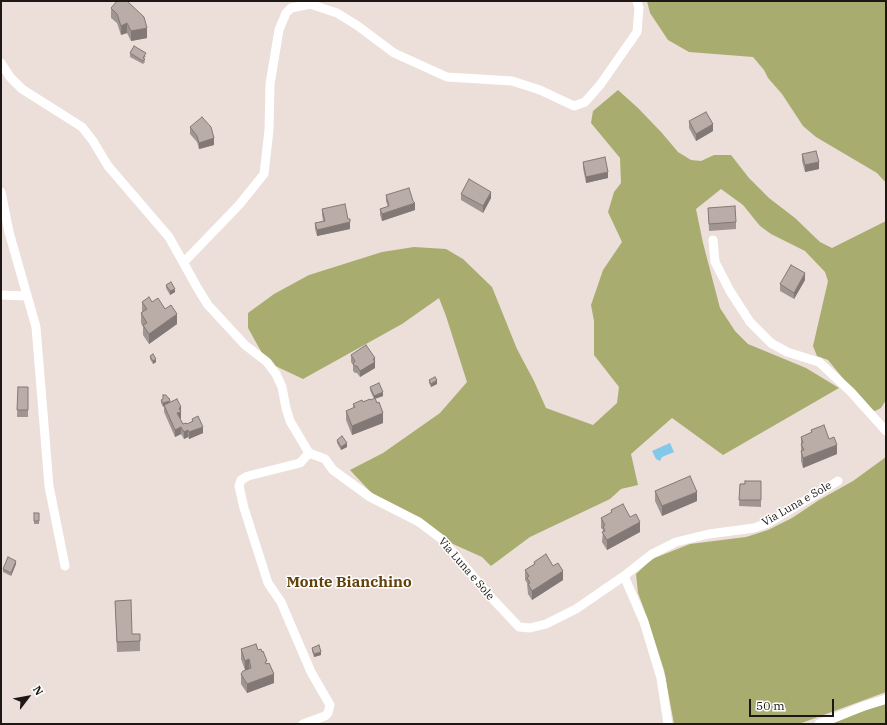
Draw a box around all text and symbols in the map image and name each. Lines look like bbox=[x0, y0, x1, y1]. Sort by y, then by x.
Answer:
street label: Via Luna e Sole bbox=[760, 479, 834, 529]
street label: Via Luna e Sole bbox=[435, 535, 497, 603]
district label: Monte Bianchino bbox=[286, 574, 412, 592]
north arrow bbox=[8, 677, 48, 717]
text: N bbox=[30, 683, 46, 698]
scale bar bbox=[751, 691, 836, 717]
text: 50 m bbox=[756, 698, 785, 713]

